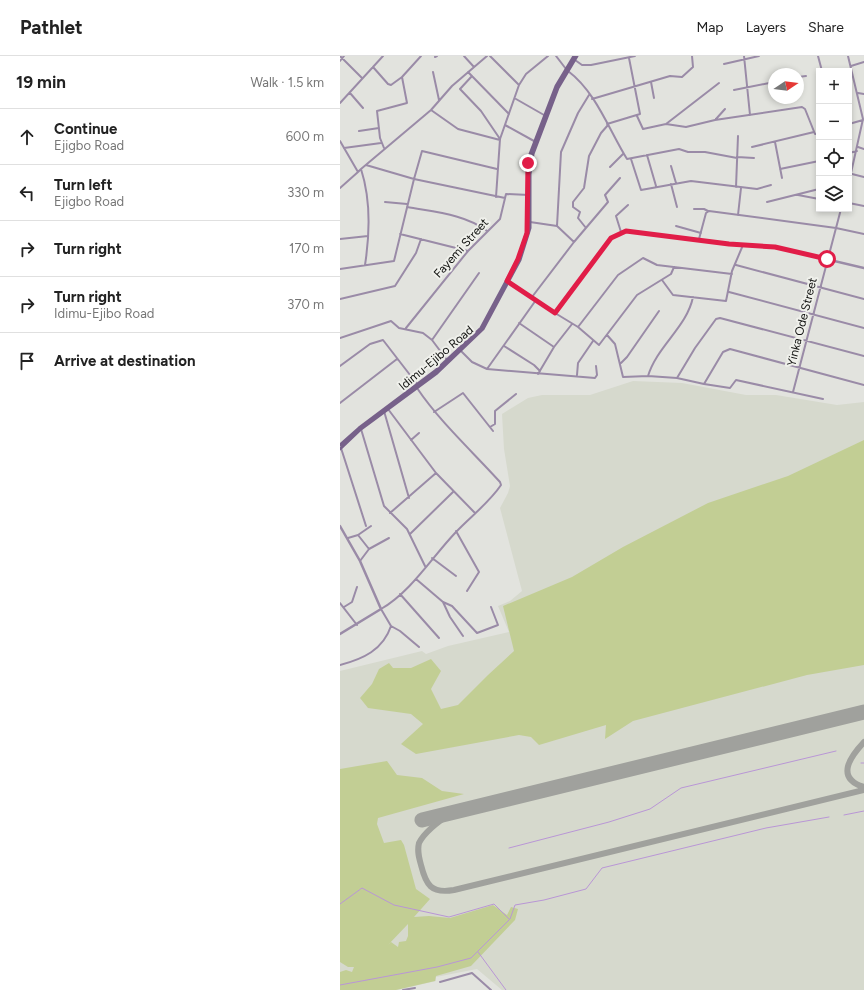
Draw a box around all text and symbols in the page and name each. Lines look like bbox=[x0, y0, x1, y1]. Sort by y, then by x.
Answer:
text: Pathlet bbox=[20, 16, 83, 39]
text: Map bbox=[696, 19, 724, 36]
text: Layers bbox=[746, 19, 786, 36]
text: Share bbox=[808, 19, 844, 36]
north arrow bbox=[768, 68, 804, 104]
map controls bbox=[816, 68, 852, 212]
button: + bbox=[816, 68, 852, 104]
text: 19 min bbox=[16, 72, 66, 92]
text: Walk · 1.5 km bbox=[250, 75, 324, 90]
button: − bbox=[816, 104, 852, 140]
text: Continue bbox=[54, 120, 117, 138]
icon: ahead bbox=[16, 126, 38, 148]
text: 600 m bbox=[286, 129, 324, 144]
text: Ejigbo Road bbox=[54, 138, 124, 153]
button: locate bbox=[816, 140, 852, 176]
route end bbox=[519, 154, 537, 172]
text: Turn left bbox=[54, 176, 112, 194]
button: layers bbox=[816, 176, 852, 212]
icon: left bbox=[16, 182, 38, 204]
text: 330 m bbox=[287, 185, 324, 200]
text: Ejigbo Road bbox=[54, 194, 124, 209]
street label: Fayemi Street bbox=[431, 215, 492, 280]
icon: right bbox=[16, 238, 38, 260]
text: Turn right bbox=[54, 240, 122, 258]
text: 170 m bbox=[289, 241, 324, 256]
route start bbox=[818, 250, 836, 268]
street label: Yinka Ode Street bbox=[784, 276, 820, 368]
text: Turn right bbox=[54, 288, 122, 306]
icon: right bbox=[16, 294, 38, 316]
text: 370 m bbox=[287, 297, 324, 312]
text: Idimu-Ejibo Road bbox=[54, 306, 154, 321]
street label: Idimu-Ejibo Road bbox=[396, 323, 476, 393]
icon: arrive bbox=[16, 350, 38, 372]
text: Arrive at destination bbox=[54, 352, 195, 370]

